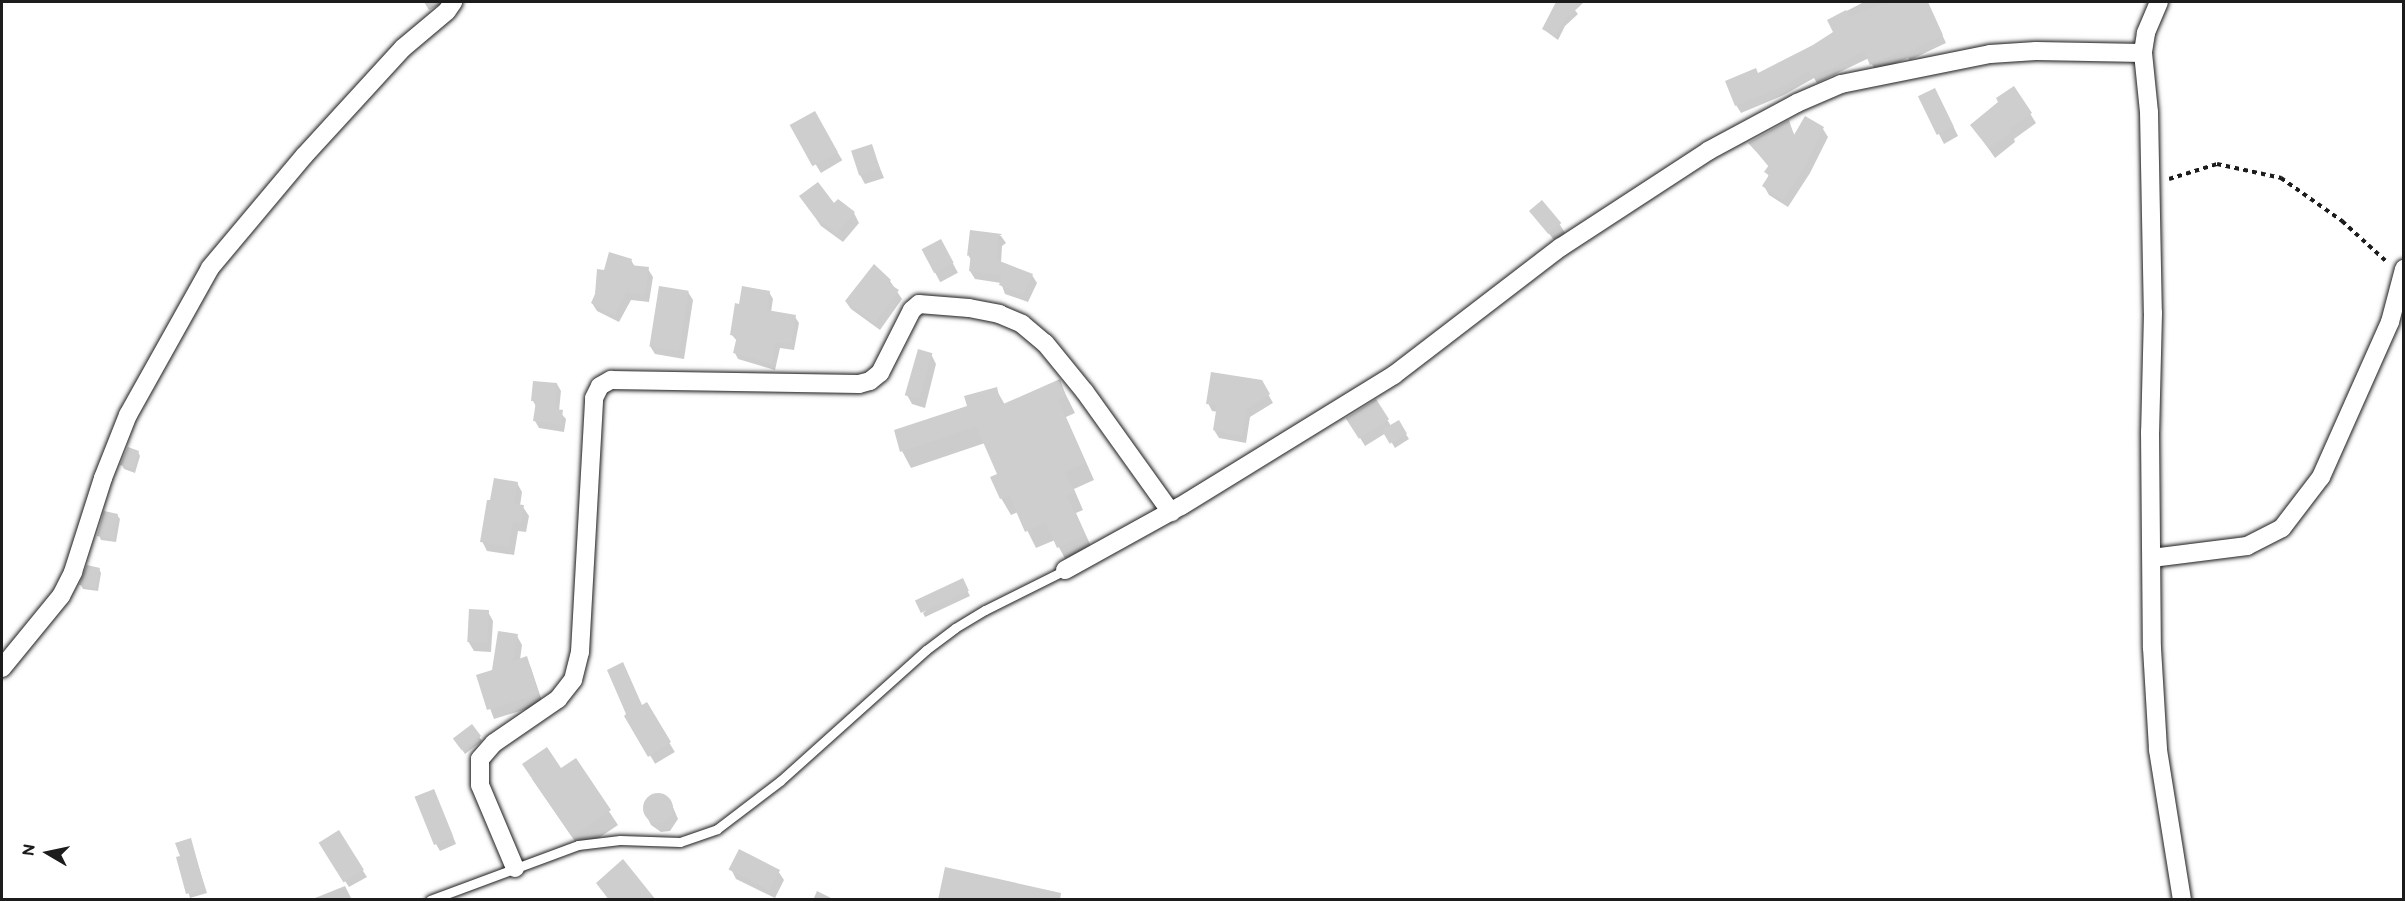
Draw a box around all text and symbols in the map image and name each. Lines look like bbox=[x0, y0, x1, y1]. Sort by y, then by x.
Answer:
north arrow bbox=[18, 823, 78, 883]
text: N bbox=[19, 843, 40, 858]

